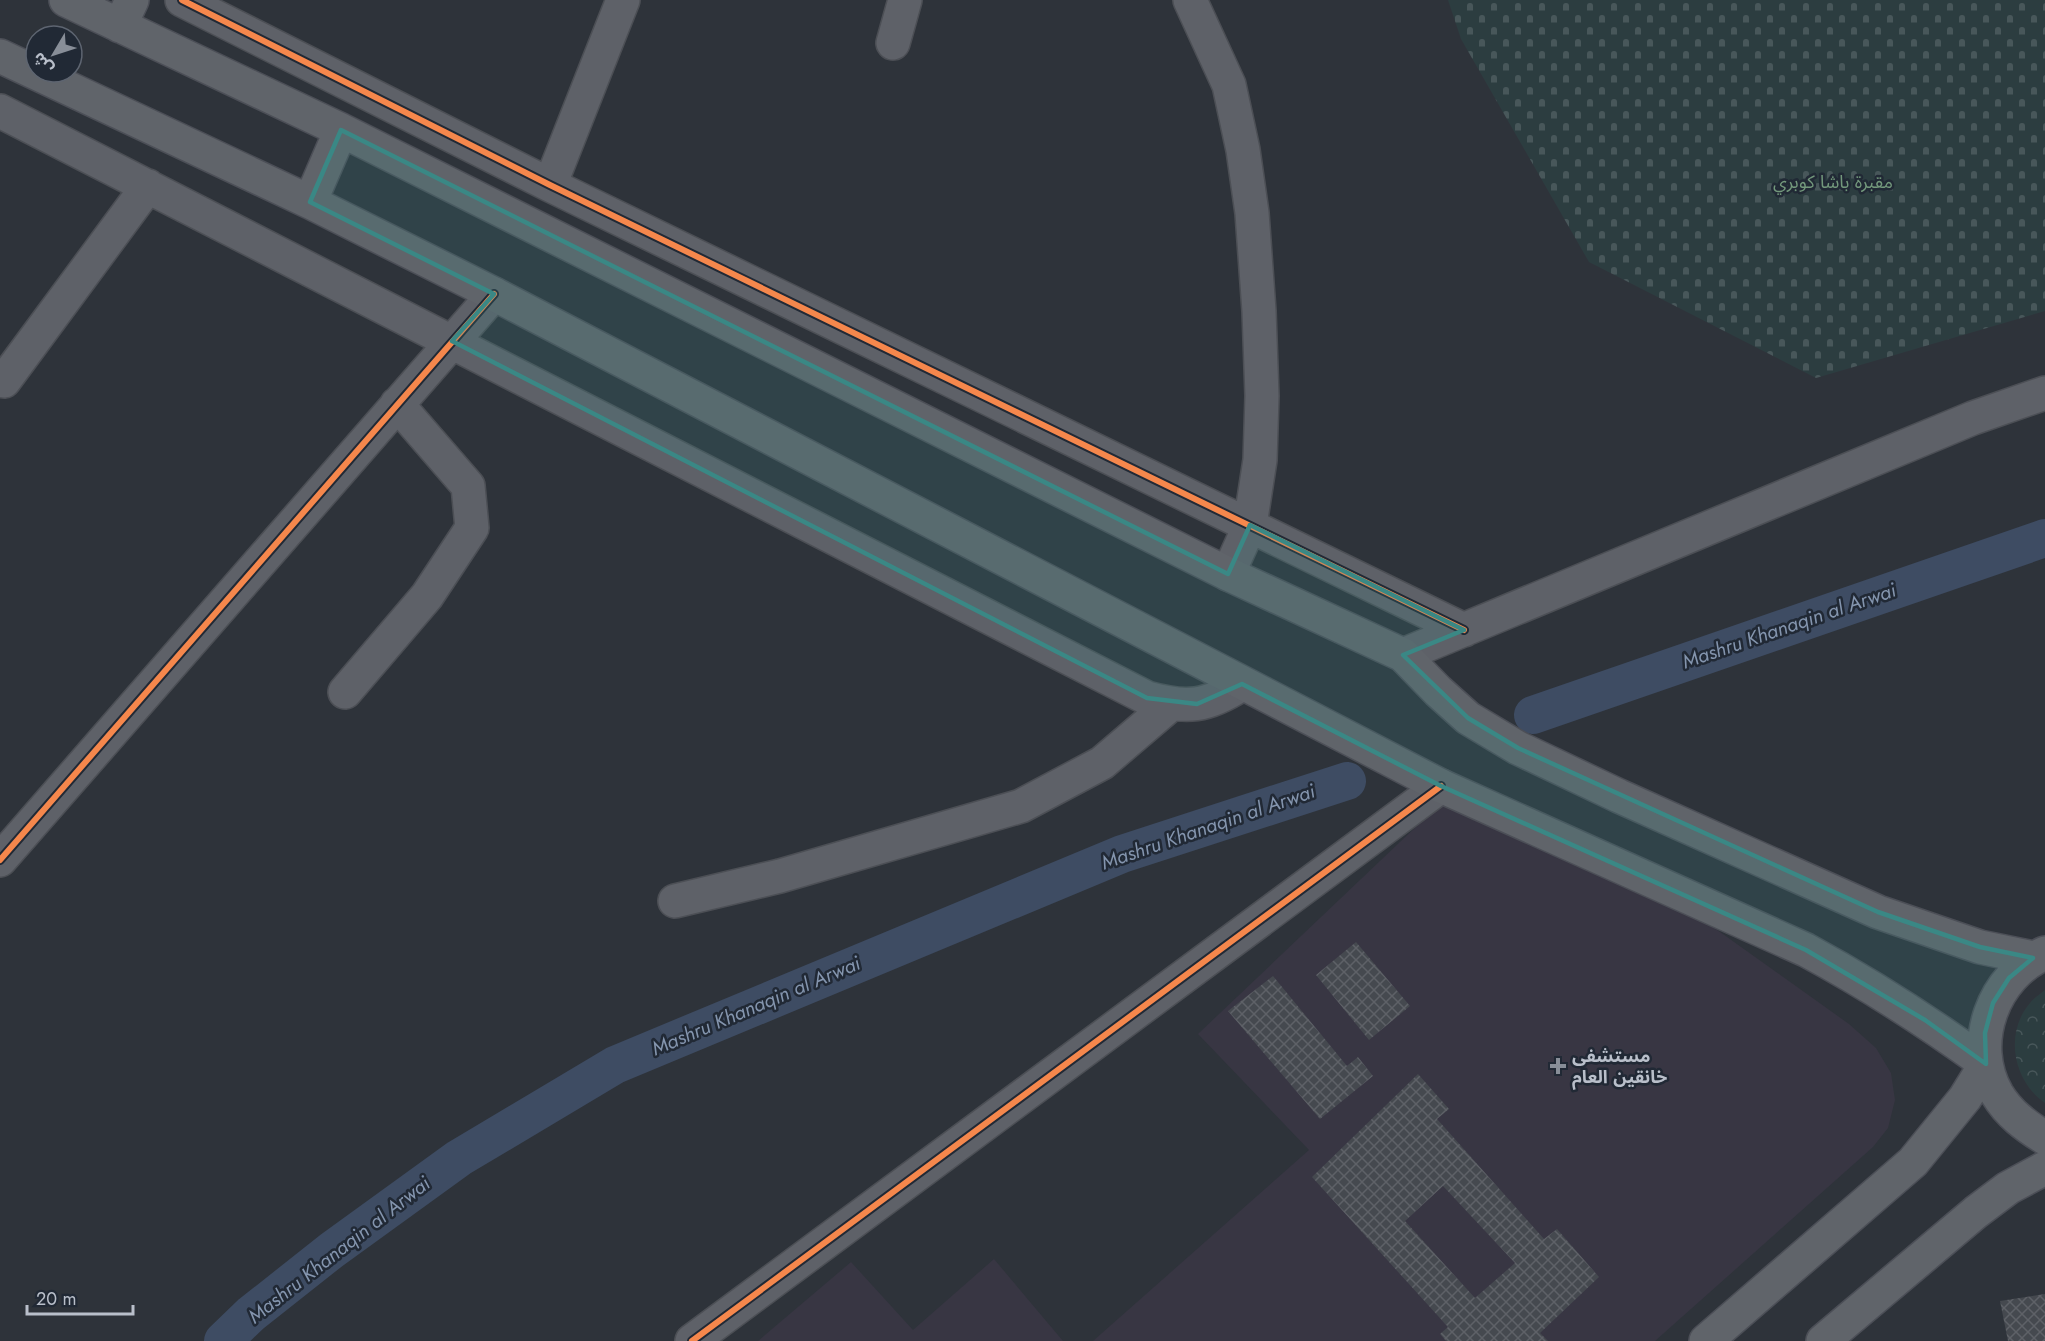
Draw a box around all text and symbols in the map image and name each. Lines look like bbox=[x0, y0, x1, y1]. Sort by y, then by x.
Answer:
north arrow bbox=[24, 24, 84, 84]
text: ش bbox=[27, 47, 59, 79]
park label: مقبرة باشا كوبري bbox=[1773, 169, 1893, 195]
water label: Mashru Khanaqin al Arwai bbox=[1678, 575, 1901, 676]
water label: Mashru Khanaqin al Arwai bbox=[1097, 776, 1320, 877]
water label: Mashru Khanaqin al Arwai bbox=[647, 948, 866, 1063]
place label: مستشفى خانقين العام bbox=[1572, 1043, 1667, 1090]
marker: مستشفى خانقين العام bbox=[1549, 1057, 1567, 1075]
water label: Mashru Khanaqin al Arwai bbox=[242, 1169, 437, 1330]
scale bar bbox=[27, 1278, 134, 1316]
text: 20 m bbox=[36, 1286, 76, 1312]

